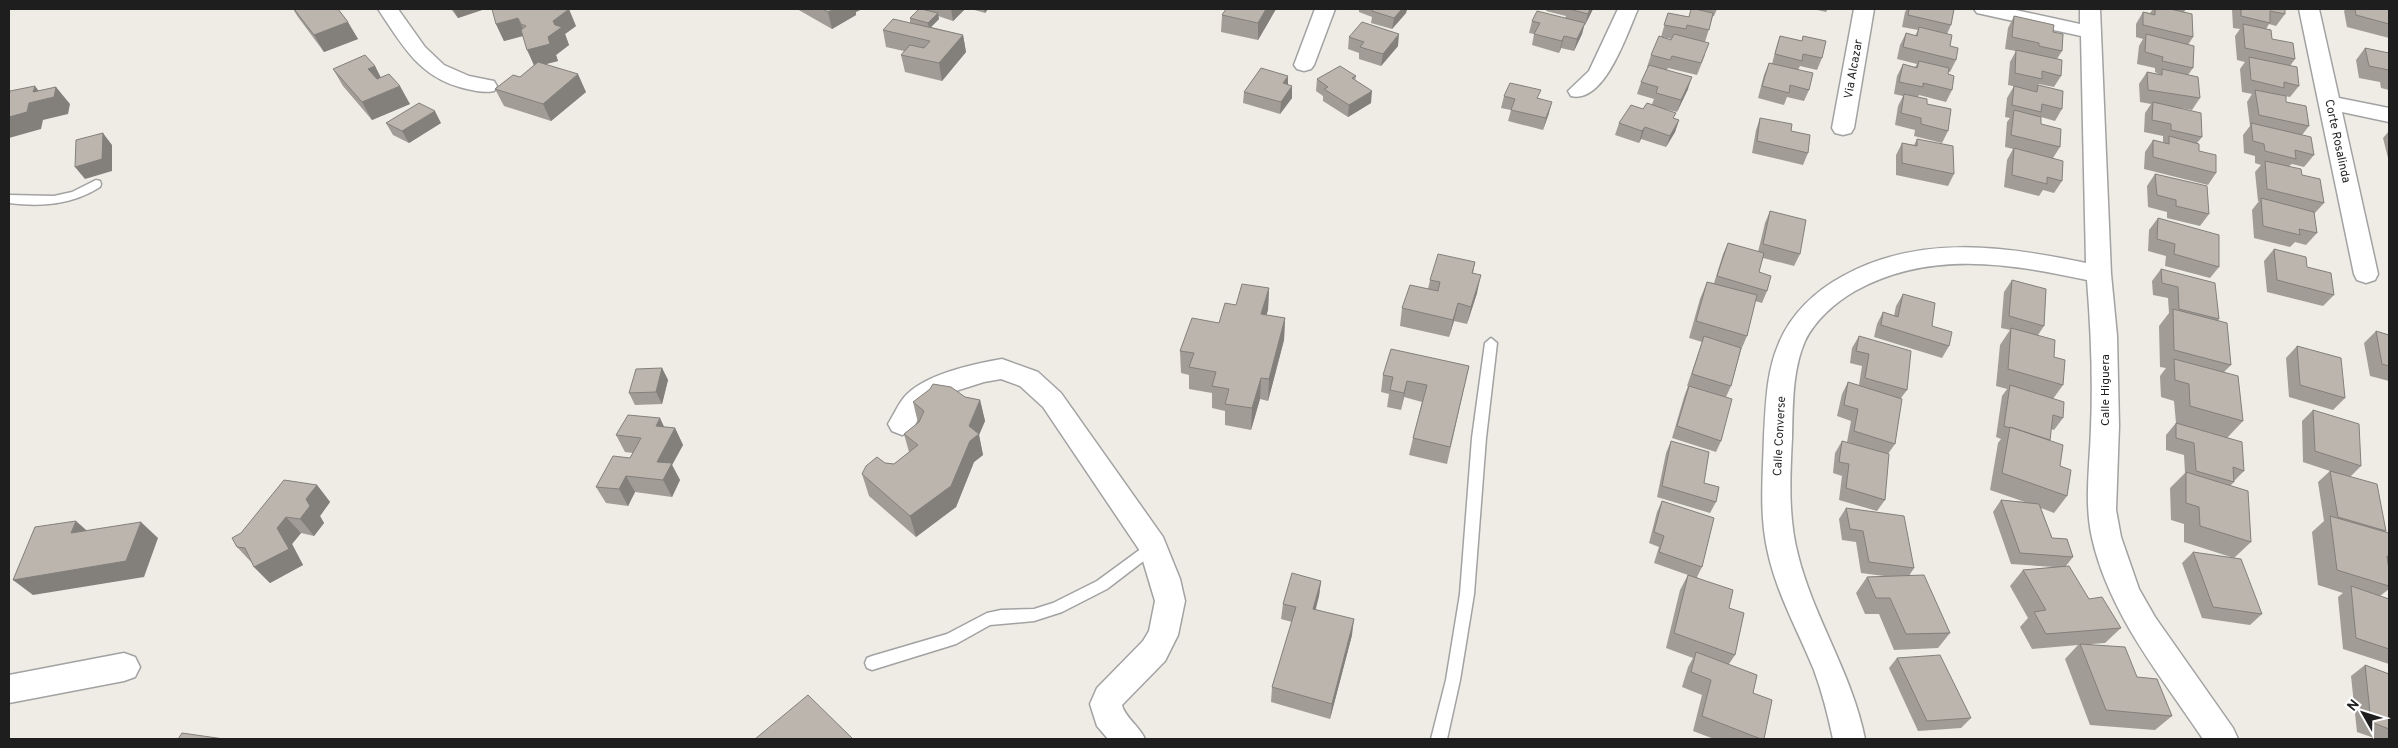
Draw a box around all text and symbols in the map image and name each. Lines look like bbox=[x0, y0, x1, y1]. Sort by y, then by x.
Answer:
street label: Via Alcazar bbox=[1841, 38, 1867, 100]
street label: Corte Rosalinda bbox=[2320, 98, 2354, 185]
street label: Calle Higuera bbox=[2098, 354, 2114, 426]
street label: Calle Converse bbox=[1770, 396, 1790, 476]
north arrow bbox=[2338, 688, 2388, 738]
text: N bbox=[2344, 697, 2364, 715]

